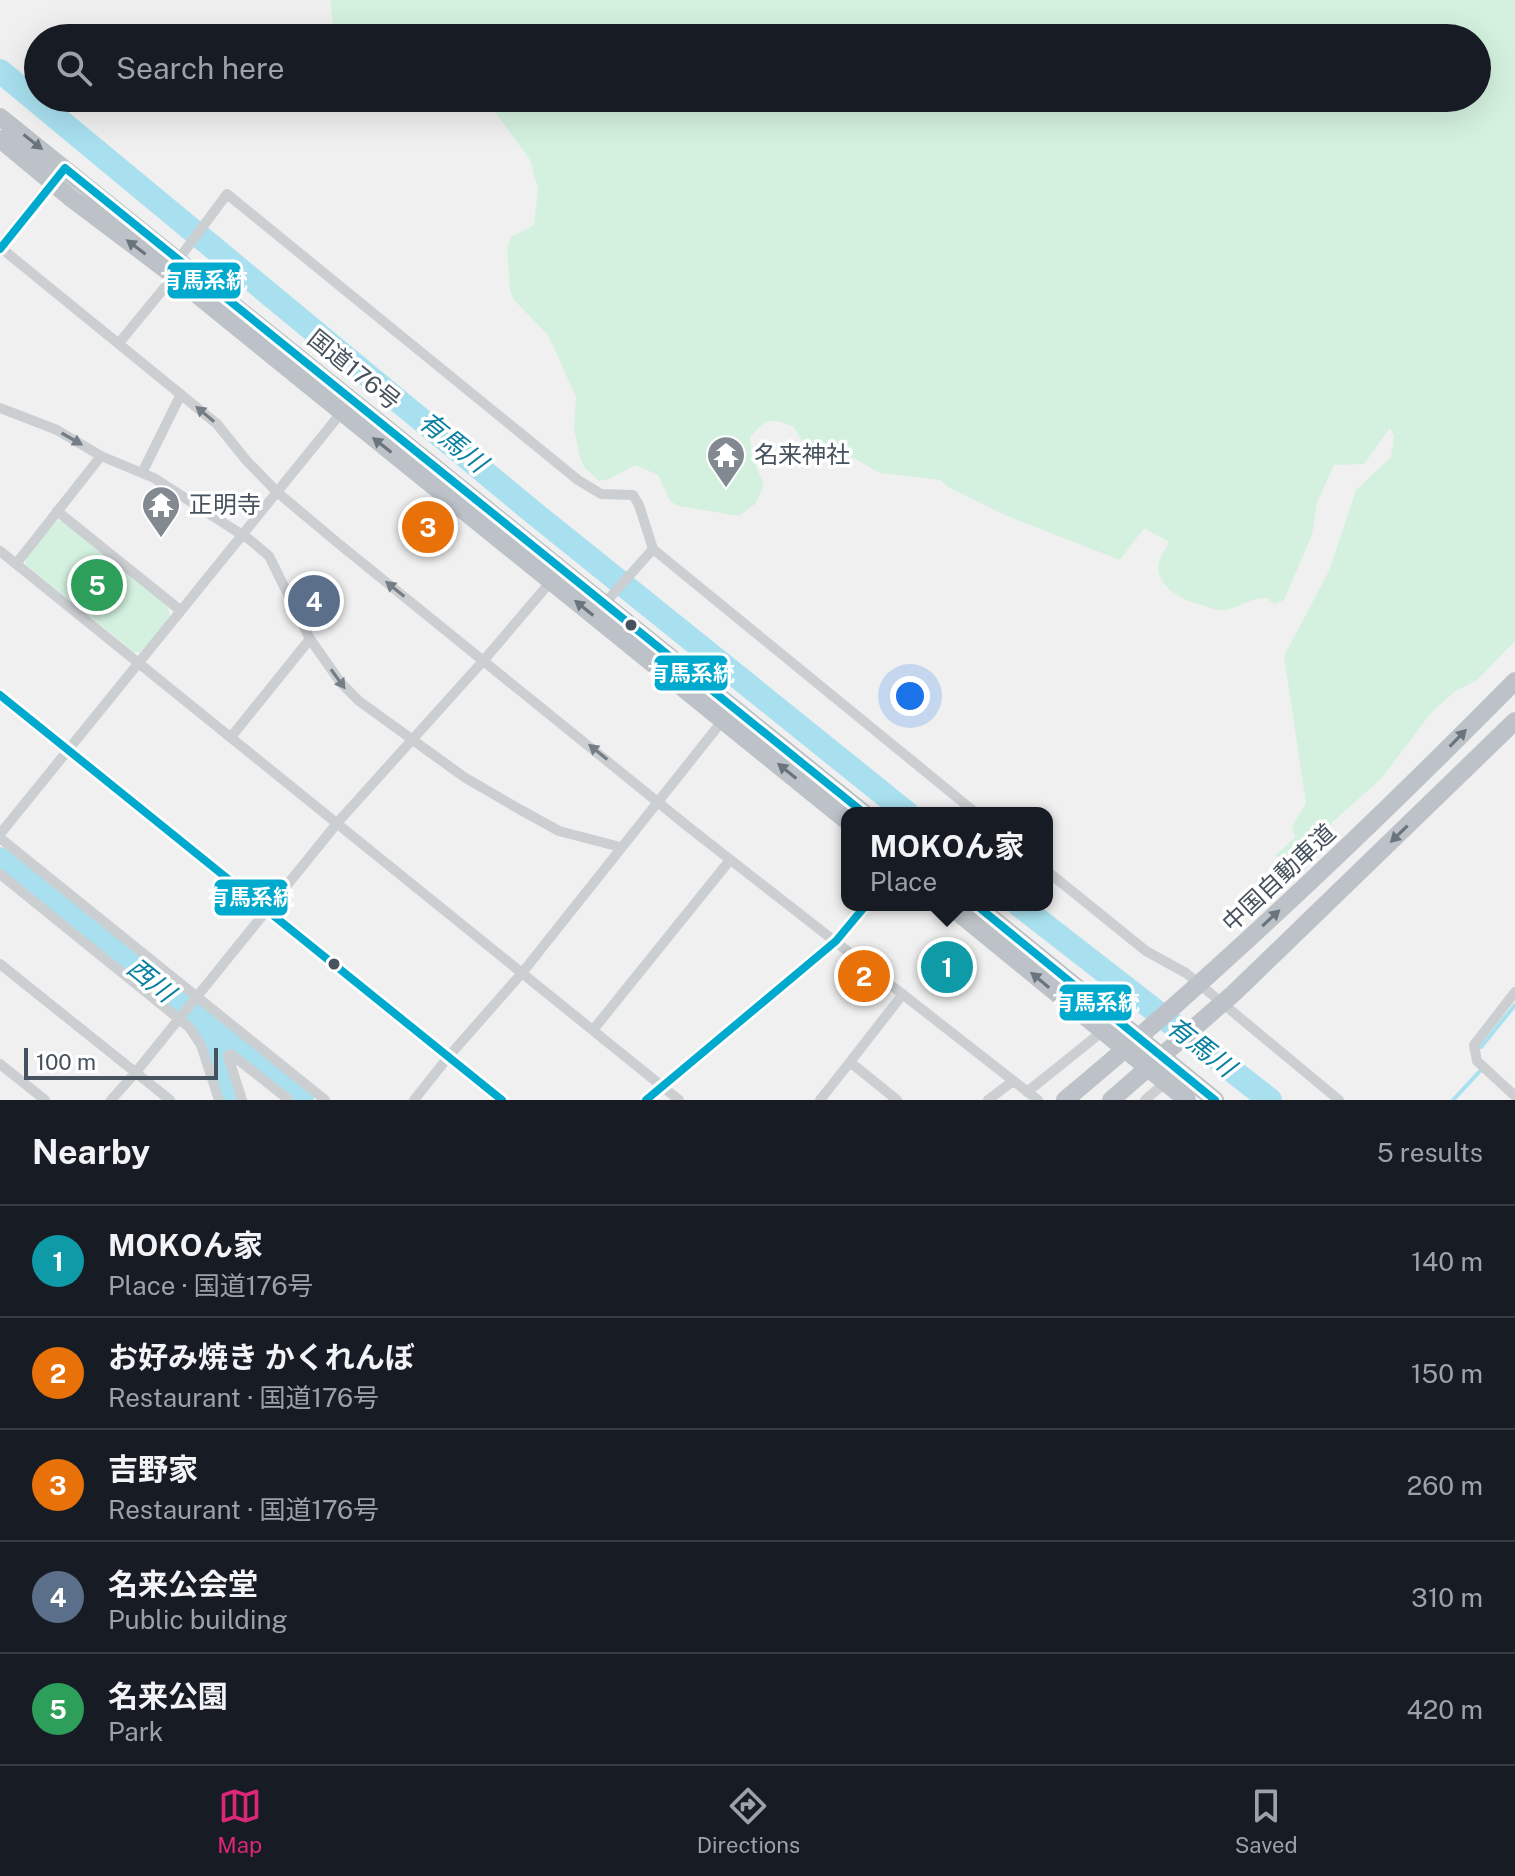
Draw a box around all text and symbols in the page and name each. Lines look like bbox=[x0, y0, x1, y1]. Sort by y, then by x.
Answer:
search box bbox=[24, 24, 1491, 112]
icon: search bbox=[52, 46, 96, 90]
text: Search here bbox=[116, 50, 284, 86]
one-way arrow bbox=[23, 134, 43, 150]
one-way arrow bbox=[125, 239, 146, 255]
line badge: 有馬系統 bbox=[166, 261, 242, 300]
text: 有馬系統 bbox=[160, 267, 248, 293]
street label: 国道176号 bbox=[303, 324, 406, 415]
water label: 有馬川 bbox=[413, 405, 496, 480]
one-way arrow bbox=[195, 406, 215, 423]
one-way arrow bbox=[61, 431, 83, 445]
temple icon: 名来神社 bbox=[705, 434, 747, 489]
one-way arrow bbox=[372, 437, 392, 454]
place label: 名来神社 bbox=[754, 440, 850, 468]
temple icon: 正明寺 bbox=[140, 484, 182, 539]
place label: 正明寺 bbox=[189, 490, 261, 518]
pin: 3 bbox=[402, 497, 454, 557]
pin: 5 bbox=[71, 555, 123, 615]
pin: 4 bbox=[288, 571, 340, 631]
one-way arrow bbox=[385, 581, 405, 598]
one-way arrow bbox=[574, 600, 594, 617]
unlabelled marker bbox=[623, 617, 639, 633]
line badge: 有馬系統 bbox=[653, 654, 729, 692]
text: 有馬系統 bbox=[647, 660, 735, 686]
one-way arrow bbox=[330, 668, 346, 689]
your location bbox=[890, 676, 930, 716]
one-way arrow bbox=[1449, 729, 1467, 748]
one-way arrow bbox=[588, 744, 608, 760]
one-way arrow bbox=[777, 763, 797, 780]
popup bbox=[841, 807, 1053, 911]
street label: 中国自動車道 bbox=[1216, 818, 1341, 937]
one-way arrow bbox=[1390, 824, 1409, 843]
text: MOKOん家 bbox=[870, 828, 1024, 864]
text: Place bbox=[870, 866, 937, 897]
line badge: 有馬系統 bbox=[213, 878, 289, 917]
text: 有馬系統 bbox=[207, 884, 295, 910]
one-way arrow bbox=[1261, 910, 1280, 928]
pin: 1 bbox=[921, 937, 973, 997]
pin: 2 bbox=[838, 946, 890, 1006]
water label: 西川 bbox=[121, 951, 184, 1010]
unlabelled marker bbox=[326, 956, 342, 972]
one-way arrow bbox=[1030, 972, 1050, 989]
line badge: 有馬系統 bbox=[1058, 983, 1133, 1022]
text: 有馬系統 bbox=[1052, 989, 1140, 1015]
water label: 有馬川 bbox=[1161, 1010, 1244, 1085]
scale bar bbox=[24, 1044, 218, 1080]
text: 100 m bbox=[36, 1049, 96, 1075]
text: Nearby bbox=[32, 1132, 150, 1172]
text: 5 results bbox=[1377, 1137, 1483, 1168]
text: MOKOん家 bbox=[108, 1227, 263, 1263]
text: 1 bbox=[52, 1246, 64, 1277]
text: 140 m bbox=[1411, 1246, 1483, 1277]
text: Place · 国道176号 bbox=[108, 1270, 314, 1301]
text: お好み焼き かくれんぼ bbox=[108, 1339, 415, 1375]
text: 2 bbox=[50, 1358, 66, 1389]
text: 150 m bbox=[1411, 1358, 1483, 1389]
text: Restaurant · 国道176号 bbox=[108, 1382, 379, 1413]
text: 吉野家 bbox=[108, 1451, 198, 1487]
text: 3 bbox=[49, 1470, 67, 1501]
text: 260 m bbox=[1407, 1470, 1483, 1501]
text: Restaurant · 国道176号 bbox=[108, 1494, 379, 1525]
text: 名来公会堂 bbox=[108, 1566, 258, 1602]
text: 4 bbox=[49, 1582, 67, 1613]
text: 310 m bbox=[1411, 1582, 1483, 1613]
text: Public building bbox=[108, 1604, 288, 1635]
text: 名来公園 bbox=[108, 1678, 228, 1714]
text: 5 bbox=[49, 1694, 67, 1725]
text: 420 m bbox=[1406, 1694, 1483, 1725]
text: Park bbox=[108, 1716, 163, 1747]
tab: Map bbox=[217, 1784, 262, 1858]
tab: Directions bbox=[697, 1784, 800, 1858]
tab: Saved bbox=[1235, 1784, 1298, 1858]

